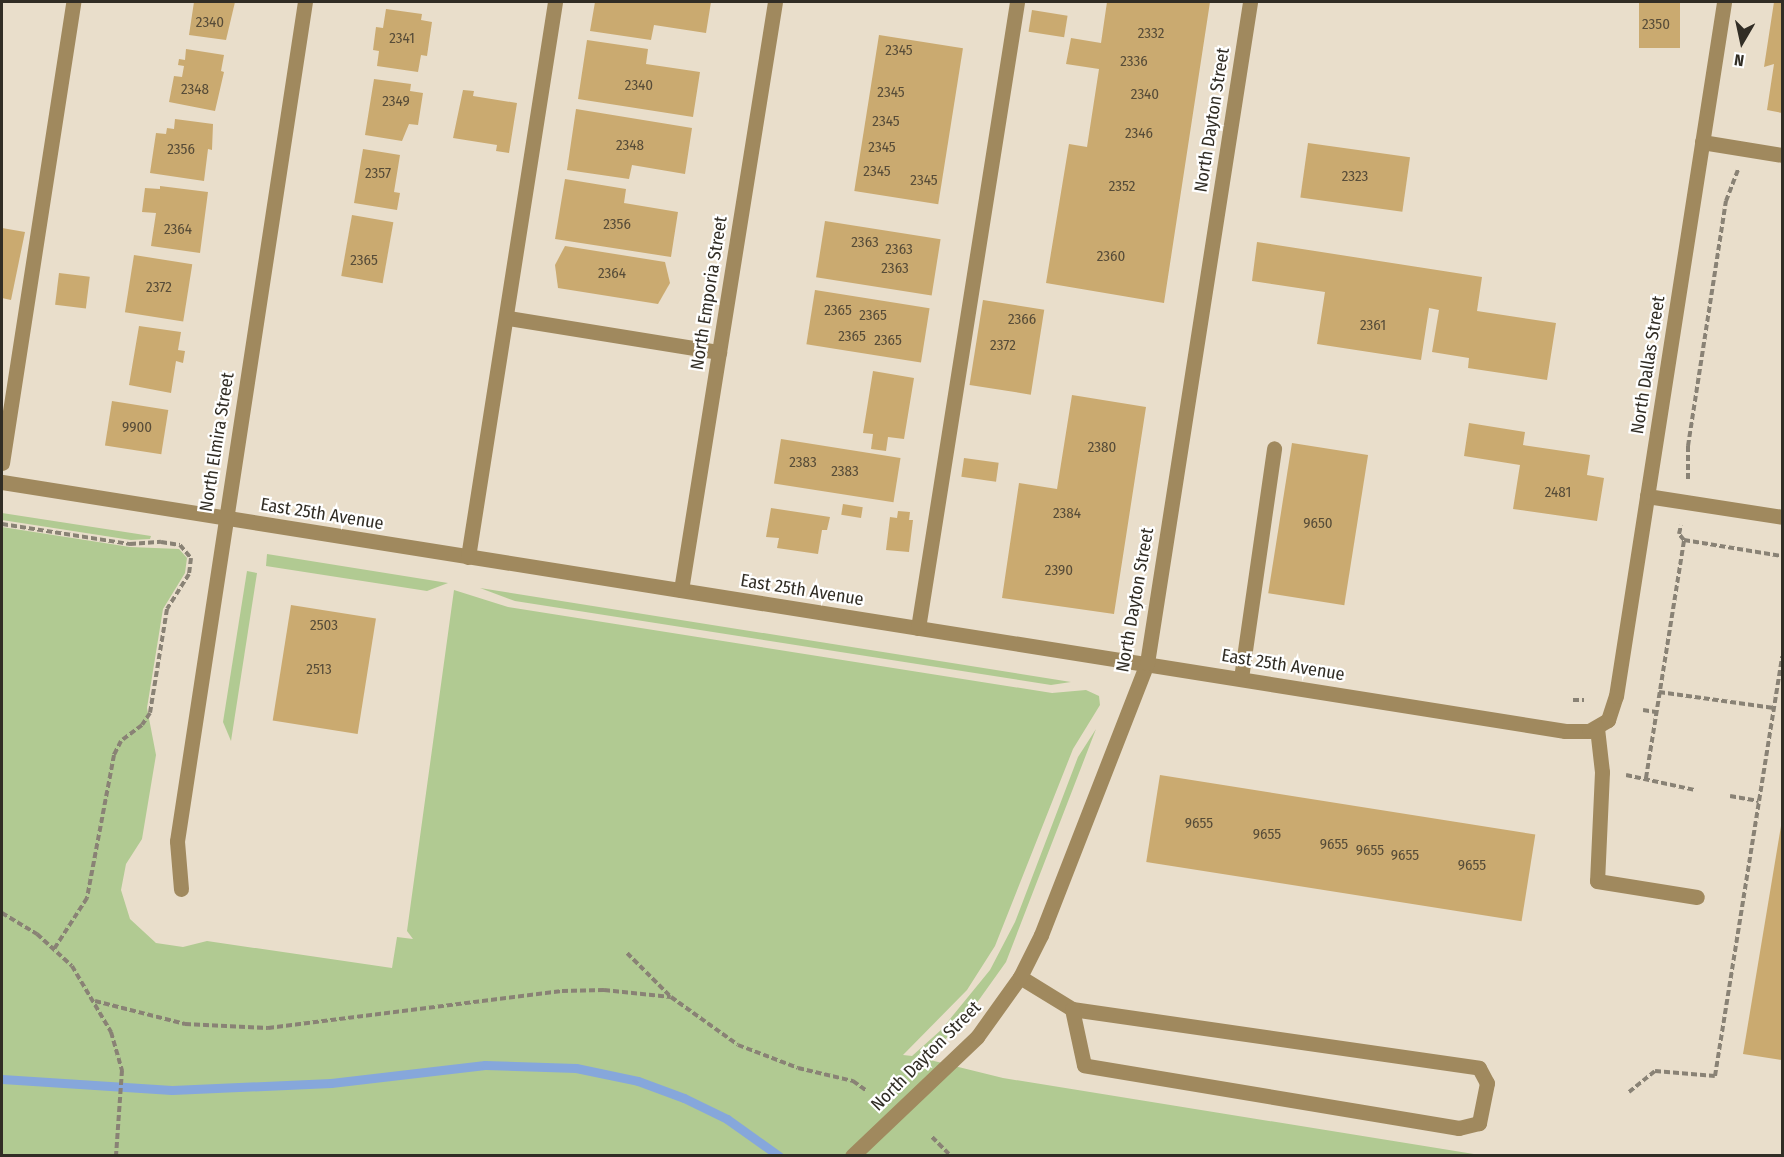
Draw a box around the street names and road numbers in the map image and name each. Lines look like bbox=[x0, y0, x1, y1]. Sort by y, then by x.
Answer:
street label: North Dayton Street bbox=[1190, 46, 1234, 194]
street label: North Emporia Street bbox=[686, 214, 732, 372]
street label: North Dallas Street bbox=[1626, 294, 1670, 436]
street label: North Elmira Street bbox=[195, 371, 239, 513]
street label: East 25th Avenue bbox=[259, 494, 385, 534]
street label: North Dayton Street bbox=[1112, 526, 1158, 674]
street label: East 25th Avenue bbox=[739, 570, 865, 610]
street label: East 25th Avenue bbox=[1220, 645, 1346, 685]
street label: North Dayton Street bbox=[867, 997, 985, 1115]

